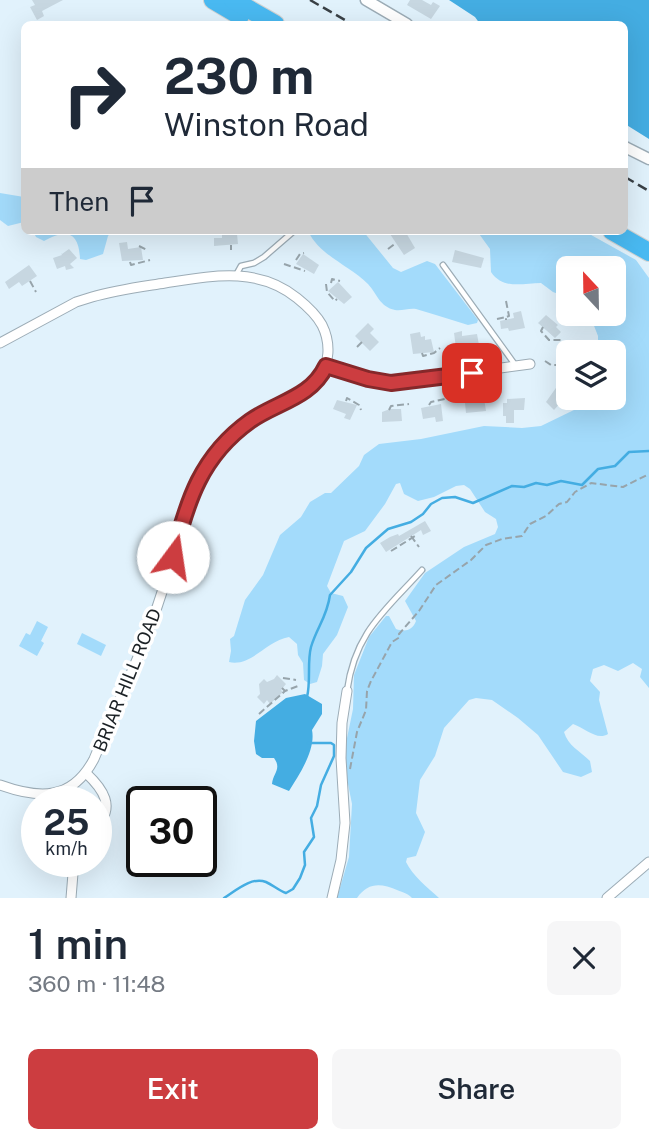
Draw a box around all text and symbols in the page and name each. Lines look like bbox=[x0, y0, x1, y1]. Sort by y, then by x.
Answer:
text: 230 m bbox=[164, 47, 314, 105]
icon: right bbox=[49, 49, 140, 140]
text: Winston Road bbox=[164, 106, 369, 143]
icon: arrive bbox=[123, 182, 161, 220]
text: Then bbox=[49, 186, 109, 217]
north arrow bbox=[556, 256, 626, 326]
map controls bbox=[556, 256, 626, 410]
button: layers bbox=[556, 340, 626, 410]
pin bbox=[442, 343, 502, 403]
icon: arrive bbox=[453, 354, 491, 392]
position arrow bbox=[136, 520, 210, 594]
street label: BRIAR HILL ROAD bbox=[89, 605, 165, 755]
speed limit sign: 30 bbox=[126, 786, 217, 877]
text: 25 bbox=[44, 802, 89, 843]
text: km/h bbox=[45, 838, 88, 859]
text: 1 min bbox=[28, 919, 128, 968]
button: close bbox=[547, 921, 621, 995]
text: 360 m · 11:48 bbox=[28, 970, 165, 997]
button: Exit bbox=[28, 1049, 318, 1129]
button: Share bbox=[332, 1049, 621, 1129]

